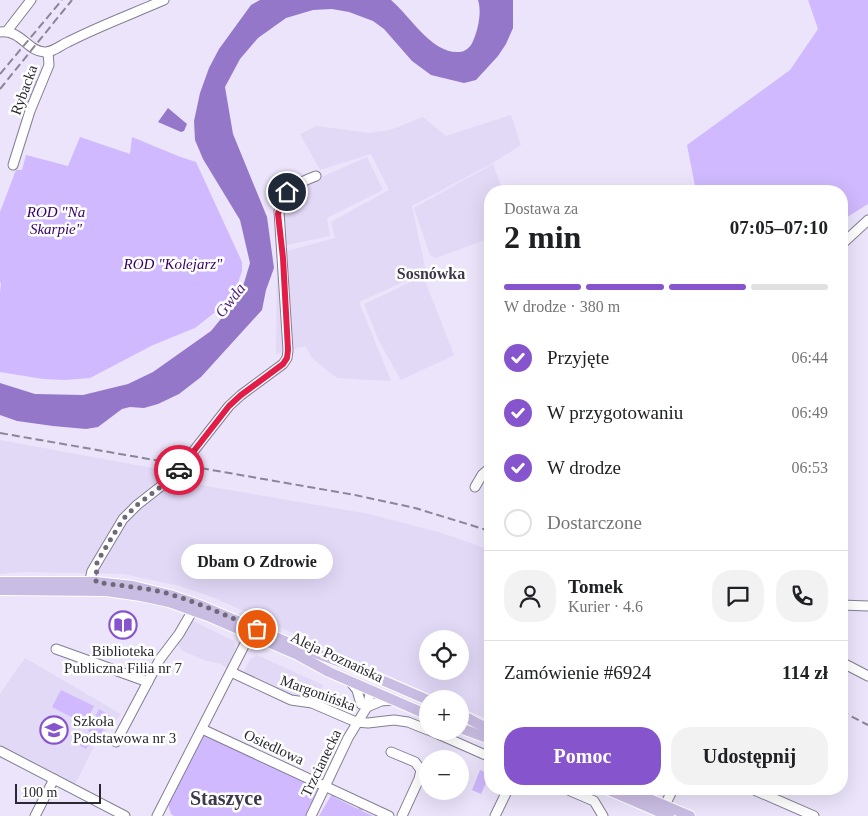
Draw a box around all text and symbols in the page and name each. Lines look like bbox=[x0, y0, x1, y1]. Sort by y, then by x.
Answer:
street label: Rybacka bbox=[8, 63, 41, 117]
pin bbox=[266, 171, 308, 213]
icon: home bbox=[273, 178, 301, 206]
text: Dostawa za bbox=[504, 200, 578, 217]
park label: ROD "Na Skarpie" bbox=[26, 204, 85, 237]
text: 07:05–07:10 bbox=[730, 217, 828, 238]
text: 2 min bbox=[504, 219, 581, 255]
park label: ROD "Kolejarz" bbox=[123, 256, 223, 272]
district label: Sosnówka bbox=[397, 265, 465, 282]
water label: Gwda bbox=[212, 280, 248, 320]
text: W drodze · 380 m bbox=[504, 298, 620, 315]
icon: check bbox=[504, 344, 532, 372]
text: Przyjęte bbox=[547, 347, 609, 368]
text: 06:44 bbox=[792, 349, 828, 366]
icon: check bbox=[504, 399, 532, 427]
text: W przygotowaniu bbox=[547, 402, 683, 423]
text: 06:49 bbox=[792, 404, 828, 421]
courier bbox=[154, 445, 204, 495]
icon: check bbox=[504, 454, 532, 482]
icon: car bbox=[165, 456, 193, 484]
text: W drodze bbox=[547, 457, 621, 478]
text: 06:53 bbox=[792, 459, 828, 476]
text: Dostarczone bbox=[547, 512, 642, 533]
callout: Dbam O Zdrowie bbox=[181, 544, 333, 579]
text: Dbam O Zdrowie bbox=[197, 553, 317, 570]
button: person bbox=[504, 570, 556, 622]
button: chat bbox=[712, 570, 764, 622]
button: phone bbox=[776, 570, 828, 622]
text: Tomek bbox=[568, 576, 623, 597]
text: Kurier · 4.6 bbox=[568, 598, 643, 615]
pin bbox=[236, 608, 278, 650]
library icon: Biblioteka Publiczna Filia nr 7 bbox=[108, 610, 138, 640]
icon: bag bbox=[243, 615, 271, 643]
street label: Aleja Poznańska bbox=[288, 629, 386, 686]
map controls bbox=[419, 630, 469, 800]
button: locate bbox=[419, 630, 469, 680]
place label: Biblioteka Publiczna Filia nr 7 bbox=[64, 643, 182, 676]
text: Zamówienie #6924 bbox=[504, 662, 651, 683]
text: 114 zł bbox=[782, 662, 828, 683]
street label: Margonińska bbox=[278, 672, 358, 714]
button: + bbox=[419, 690, 469, 740]
place label: Szkoła Podstawowa nr 3 bbox=[73, 713, 176, 746]
school or university icon: Szkoła Podstawowa nr 3 bbox=[39, 715, 69, 745]
street label: Osiedlowa bbox=[242, 726, 307, 768]
street label: Trzcianecka bbox=[298, 726, 344, 799]
button: Pomoc bbox=[504, 727, 661, 785]
button: Udostępnij bbox=[671, 727, 828, 785]
button: − bbox=[419, 750, 469, 800]
scale bar bbox=[15, 781, 101, 804]
text: 100 m bbox=[22, 785, 57, 800]
district label: Staszyce bbox=[190, 787, 262, 810]

